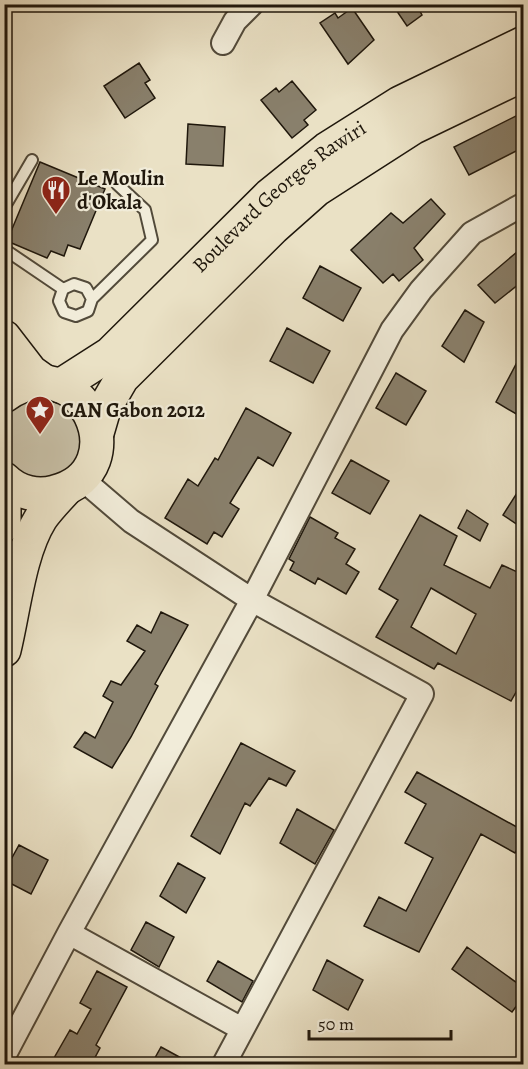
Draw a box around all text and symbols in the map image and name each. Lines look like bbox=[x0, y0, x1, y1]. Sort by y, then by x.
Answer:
street label: Boulevard Georges Rawiri bbox=[186, 114, 371, 279]
place label: Le Moulin d'Okala bbox=[77, 164, 165, 216]
restaurant icon: Le Moulin d'Okala bbox=[40, 174, 72, 216]
place icon: CAN Gabon 2012 bbox=[24, 394, 56, 436]
place label: CAN Gabon 2012 bbox=[61, 396, 205, 424]
scale bar bbox=[309, 1003, 452, 1041]
text: 50 m bbox=[318, 1012, 354, 1036]

